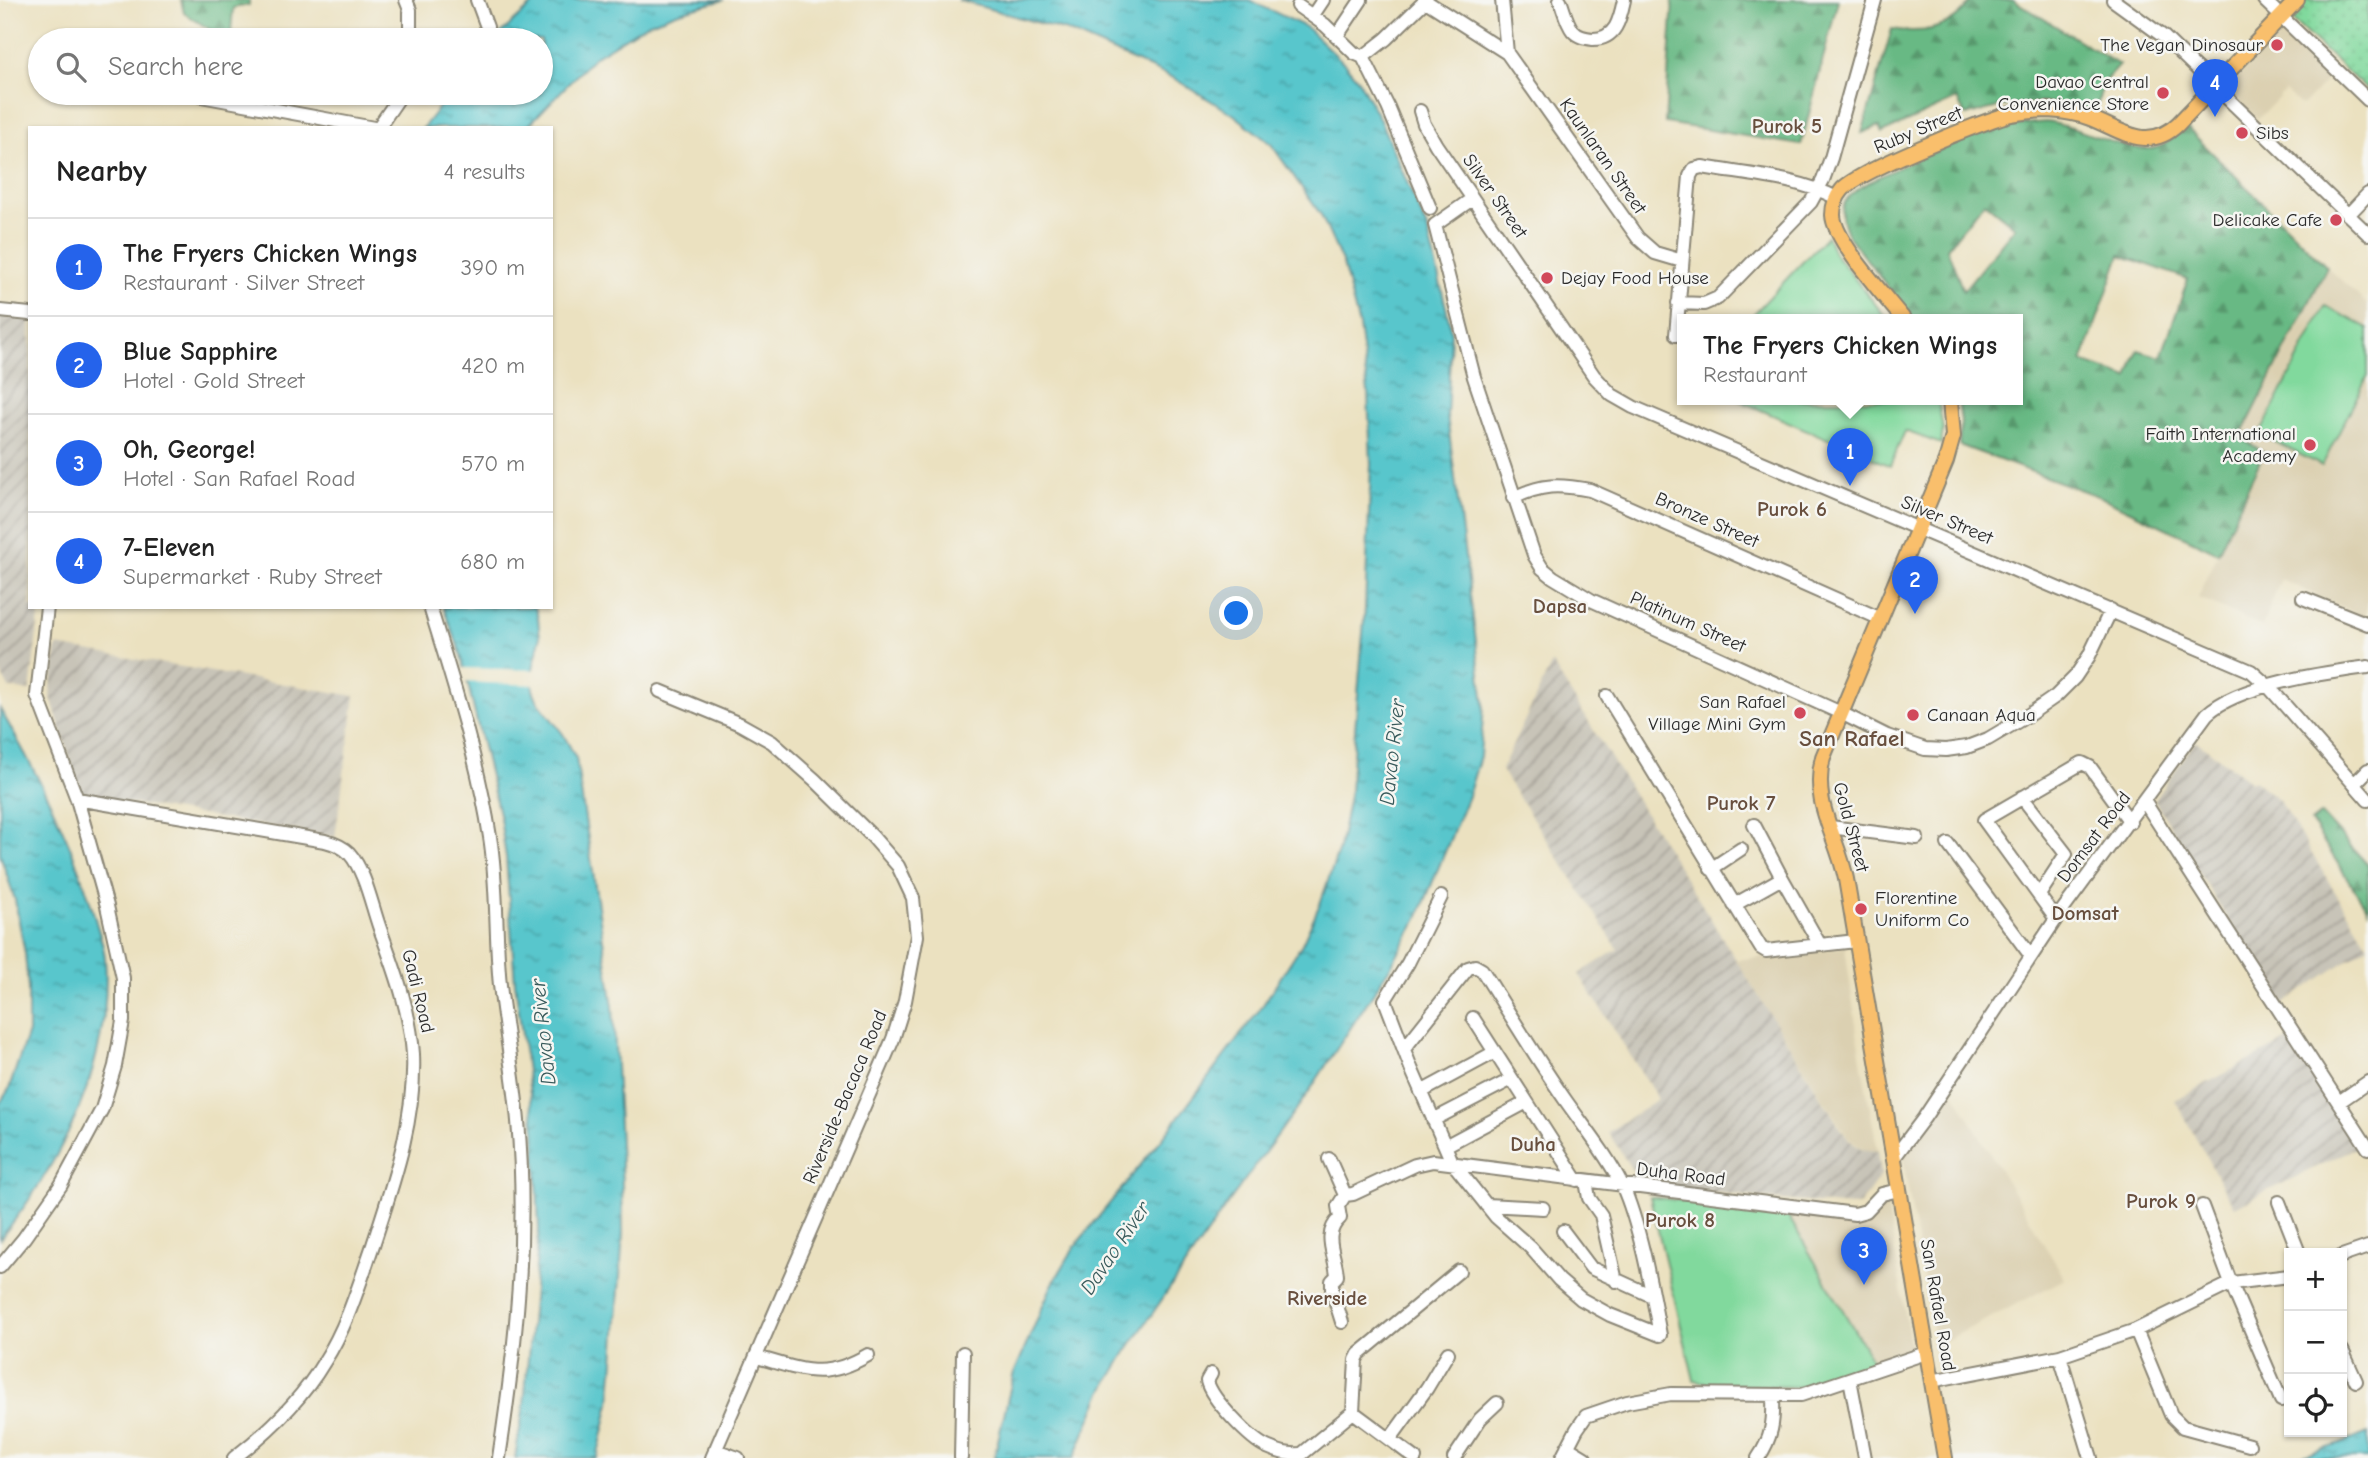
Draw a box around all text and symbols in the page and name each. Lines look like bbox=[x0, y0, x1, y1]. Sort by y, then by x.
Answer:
search box bbox=[28, 28, 553, 105]
place label: The Vegan Dinosaur bbox=[2100, 34, 2263, 56]
marker: The Vegan Dinosaur bbox=[2269, 37, 2285, 53]
icon: search bbox=[52, 48, 90, 86]
text: Search here bbox=[108, 52, 243, 82]
pin: 4 bbox=[2192, 59, 2238, 117]
place label: Davao Central Convenience Store bbox=[1998, 71, 2149, 115]
marker: Davao Central Convenience Store bbox=[2155, 85, 2171, 101]
street label: Kaunlaran Street bbox=[1555, 94, 1651, 218]
street label: Ruby Street bbox=[1871, 101, 1966, 158]
district label: Purok 5 bbox=[1752, 114, 1822, 138]
place label: Sibs bbox=[2256, 122, 2289, 144]
marker: Sibs bbox=[2234, 125, 2250, 141]
street label: Silver Street bbox=[1458, 150, 1532, 243]
text: Nearby bbox=[56, 154, 147, 189]
text: 4 results bbox=[443, 158, 525, 185]
place label: Delicake Cafe bbox=[2212, 209, 2322, 231]
marker: Delicake Cafe bbox=[2328, 212, 2344, 228]
text: The Fryers Chicken Wings bbox=[123, 239, 417, 269]
text: 1 bbox=[74, 254, 84, 281]
text: 390 m bbox=[460, 254, 525, 281]
place label: Dejay Food House bbox=[1561, 267, 1709, 289]
text: Restaurant · Silver Street bbox=[123, 269, 364, 296]
marker: Dejay Food House bbox=[1539, 270, 1555, 286]
popup bbox=[1677, 314, 2023, 405]
text: The Fryers Chicken Wings bbox=[1703, 331, 1997, 361]
text: Blue Sapphire bbox=[123, 337, 278, 367]
text: 2 bbox=[73, 352, 85, 379]
text: 420 m bbox=[461, 352, 525, 379]
text: Restaurant bbox=[1703, 361, 1807, 388]
text: Hotel · Gold Street bbox=[123, 367, 305, 394]
place label: Faith International Academy bbox=[2146, 423, 2297, 467]
pin: 1 bbox=[1827, 428, 1873, 486]
text: Oh, George! bbox=[123, 435, 256, 465]
marker: Faith International Academy bbox=[2302, 437, 2318, 453]
text: 3 bbox=[73, 450, 85, 477]
text: 570 m bbox=[461, 450, 525, 477]
text: Hotel · San Rafael Road bbox=[123, 465, 356, 492]
street label: Bronze Street bbox=[1652, 487, 1763, 553]
street label: Silver Street bbox=[1898, 491, 1997, 549]
district label: Purok 6 bbox=[1757, 497, 1827, 521]
text: 7-Eleven bbox=[123, 533, 215, 563]
text: 4 bbox=[74, 548, 84, 575]
text: 680 m bbox=[460, 548, 525, 575]
pin: 2 bbox=[1892, 556, 1938, 614]
text: Supermarket · Ruby Street bbox=[123, 563, 382, 590]
street label: Platinum Street bbox=[1627, 587, 1750, 658]
district label: Dapsa bbox=[1533, 594, 1587, 618]
your location bbox=[1219, 596, 1253, 630]
place label: San Rafael Village Mini Gym bbox=[1648, 691, 1786, 735]
water label: Davao River bbox=[1374, 696, 1410, 806]
place label: Canaan Aqua bbox=[1927, 704, 2036, 726]
marker: San Rafael Village Mini Gym bbox=[1792, 705, 1808, 721]
marker: Canaan Aqua bbox=[1905, 707, 1921, 723]
district label: San Rafael bbox=[1799, 725, 1905, 752]
street label: Gold Street bbox=[1828, 780, 1874, 875]
street label: Domsat Road bbox=[2053, 787, 2135, 887]
district label: Purok 7 bbox=[1707, 791, 1776, 815]
place label: Florentine Uniform Co bbox=[1875, 887, 1969, 931]
marker: Florentine Uniform Co bbox=[1853, 901, 1869, 917]
district label: Domsat bbox=[2051, 901, 2120, 925]
street label: Gadi Road bbox=[397, 947, 439, 1035]
water label: Davao River bbox=[525, 976, 561, 1086]
street label: Riverside-Bacaca Road bbox=[798, 1007, 892, 1187]
district label: Duha bbox=[1510, 1132, 1556, 1156]
street label: Duha Road bbox=[1635, 1158, 1727, 1190]
district label: Purok 9 bbox=[2126, 1189, 2196, 1213]
water label: Davao River bbox=[1075, 1196, 1156, 1299]
district label: Purok 8 bbox=[1645, 1208, 1715, 1232]
pin: 3 bbox=[1841, 1227, 1887, 1285]
street label: San Rafael Road bbox=[1916, 1237, 1960, 1373]
map controls bbox=[2284, 1248, 2347, 1437]
button: + bbox=[2284, 1248, 2347, 1311]
district label: Riverside bbox=[1287, 1286, 1367, 1310]
button: − bbox=[2284, 1311, 2347, 1374]
button: locate bbox=[2284, 1374, 2347, 1437]

